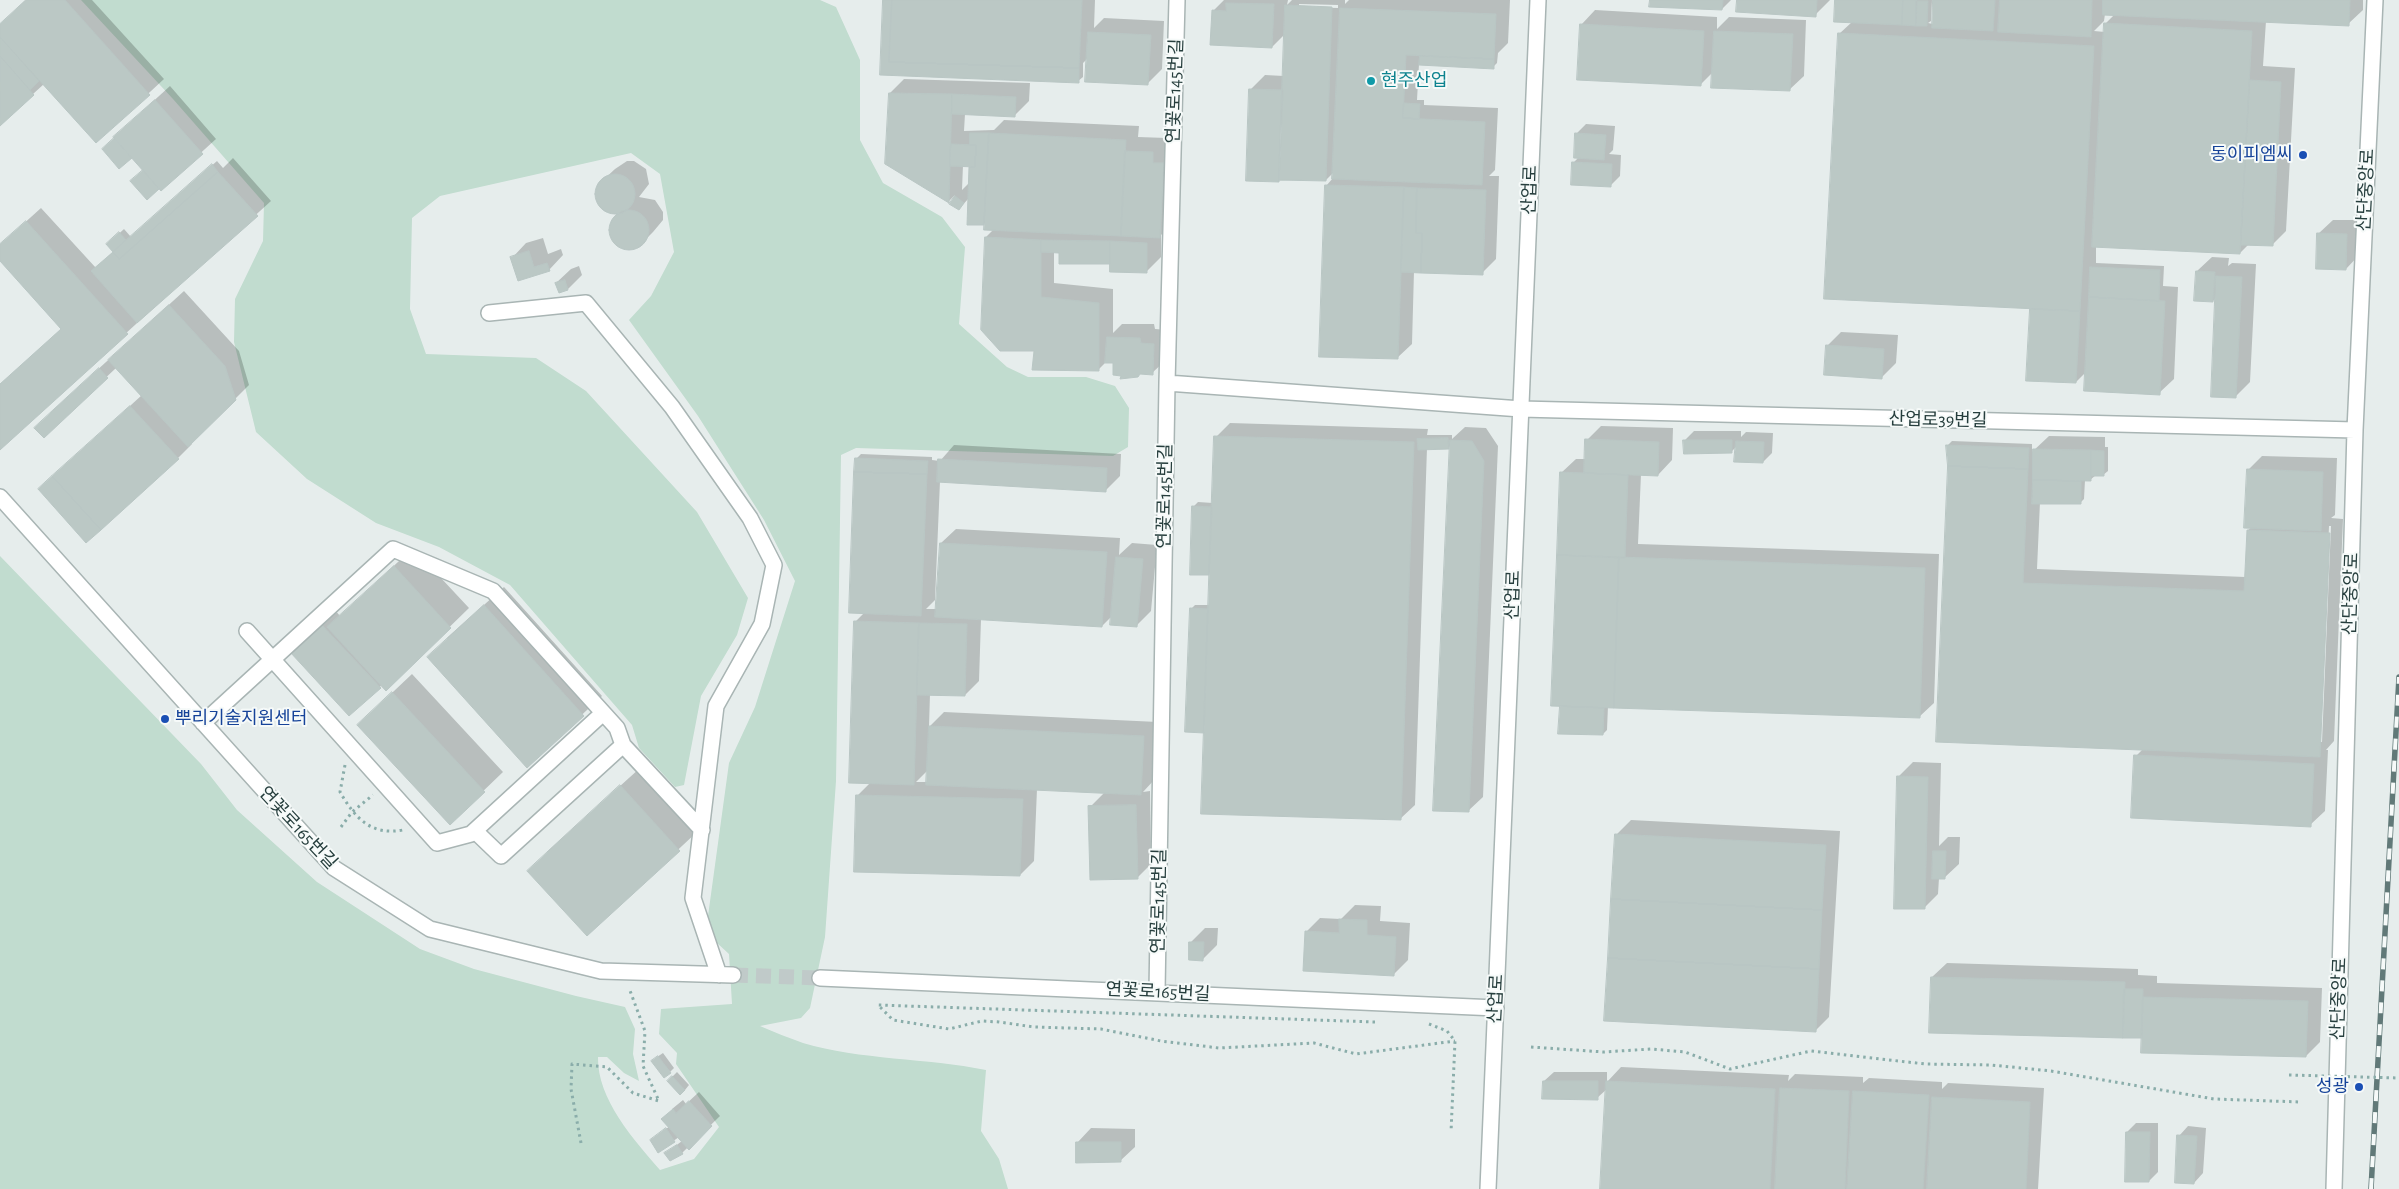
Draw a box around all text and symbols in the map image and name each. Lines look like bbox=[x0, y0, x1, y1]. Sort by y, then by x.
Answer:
street label: 연꽃로145번길 bbox=[1162, 38, 1188, 144]
place label: 현주산업 bbox=[1381, 70, 1447, 92]
marker: 현주산업 bbox=[1365, 75, 1377, 87]
place label: 동이피엠씨 bbox=[2210, 144, 2293, 166]
street label: 산단중앙로 bbox=[2353, 148, 2379, 232]
marker: 동이피엠씨 bbox=[2297, 149, 2309, 161]
street label: 산업로 bbox=[1518, 165, 1542, 215]
street label: 산업로39번길 bbox=[1888, 408, 1988, 432]
street label: 연꽃로145번길 bbox=[1153, 443, 1177, 549]
street label: 산단중앙로 bbox=[2339, 552, 2363, 636]
street label: 산업로 bbox=[1501, 570, 1525, 620]
place label: 뿌리기술지원센터 bbox=[175, 708, 307, 730]
marker: 뿌리기술지원센터 bbox=[159, 713, 171, 725]
street label: 연꽃로165번길 bbox=[254, 782, 342, 874]
street label: 연꽃로145번길 bbox=[1147, 848, 1171, 954]
street label: 산단중앙로 bbox=[2327, 957, 2351, 1041]
street label: 산업로 bbox=[1484, 974, 1508, 1024]
street label: 연꽃로165번길 bbox=[1105, 978, 1211, 1006]
place label: 성광 bbox=[2316, 1076, 2349, 1098]
marker: 성광 bbox=[2353, 1081, 2365, 1093]

